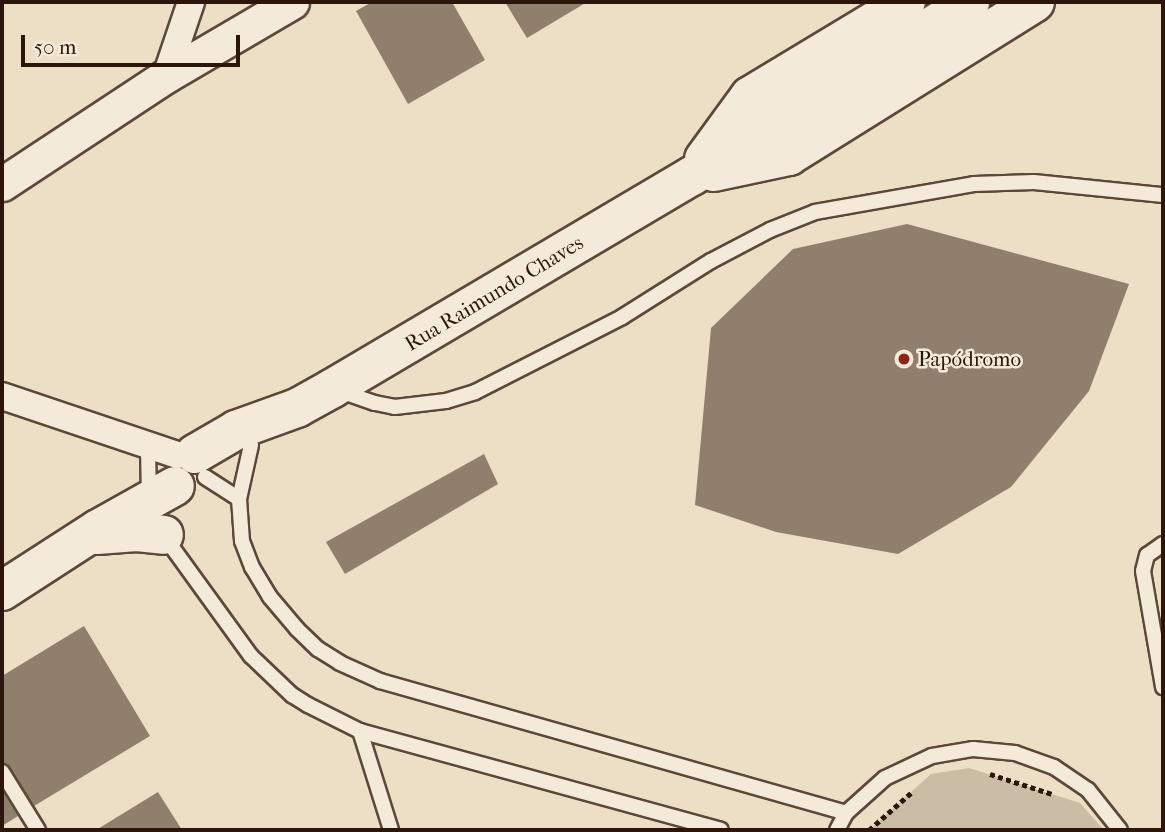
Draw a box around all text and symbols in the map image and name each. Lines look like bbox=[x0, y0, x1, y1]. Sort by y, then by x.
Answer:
scale bar bbox=[24, 21, 243, 65]
text: 50 m bbox=[34, 35, 77, 59]
street label: Rua Raimundo Chaves bbox=[400, 230, 588, 356]
place label: Papódromo bbox=[918, 346, 1021, 372]
marker: Papódromo bbox=[896, 351, 912, 367]

